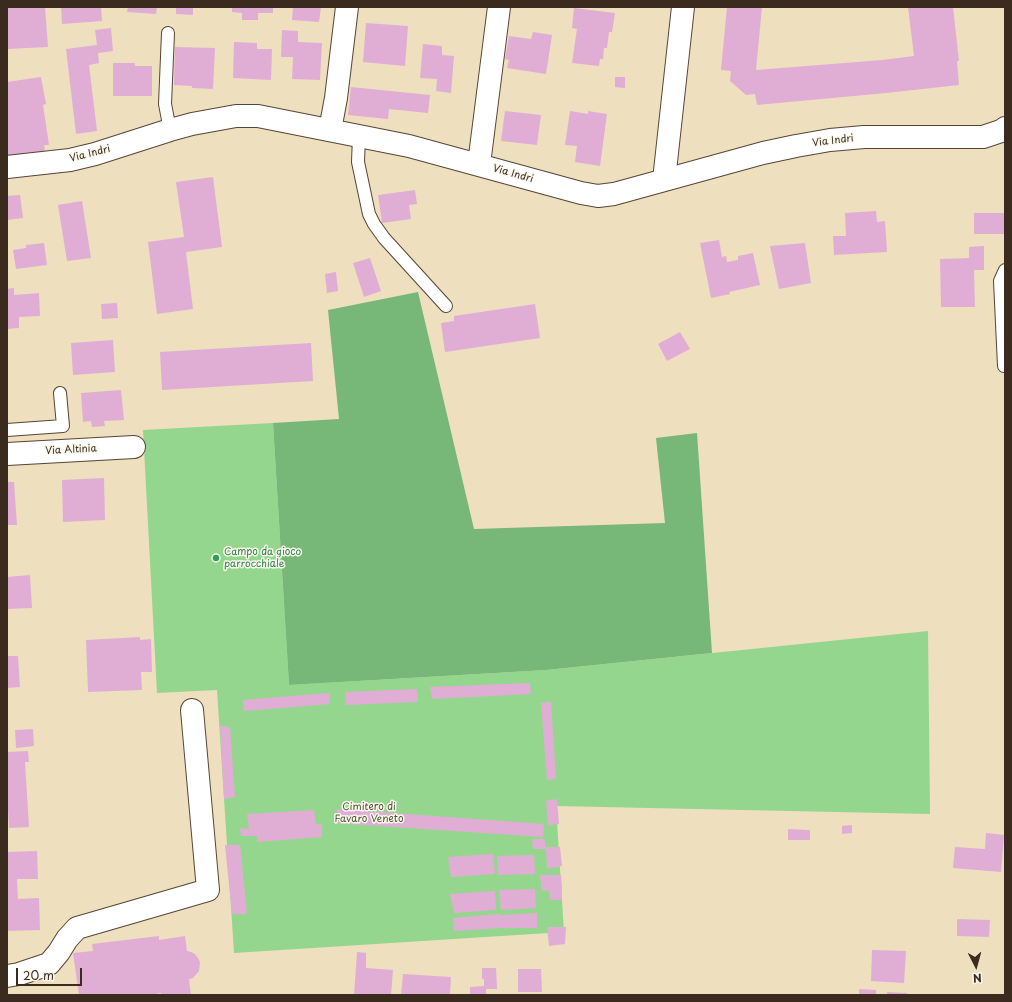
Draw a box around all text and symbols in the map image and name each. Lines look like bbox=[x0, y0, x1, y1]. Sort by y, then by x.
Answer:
street label: Via Indri bbox=[812, 133, 854, 149]
street label: Via Indri bbox=[68, 143, 112, 165]
street label: Via Indri bbox=[491, 163, 535, 185]
street label: Via Altinia bbox=[45, 443, 97, 457]
place label: Campo da gioco parrocchiale bbox=[224, 546, 301, 570]
marker: Campo da gioco parrocchiale bbox=[211, 553, 221, 563]
park label: Cimitero di Favaro Veneto bbox=[335, 801, 403, 824]
north arrow bbox=[956, 946, 996, 986]
scale bar bbox=[18, 960, 84, 986]
text: 20 m bbox=[23, 966, 54, 984]
text: N bbox=[972, 970, 983, 987]

